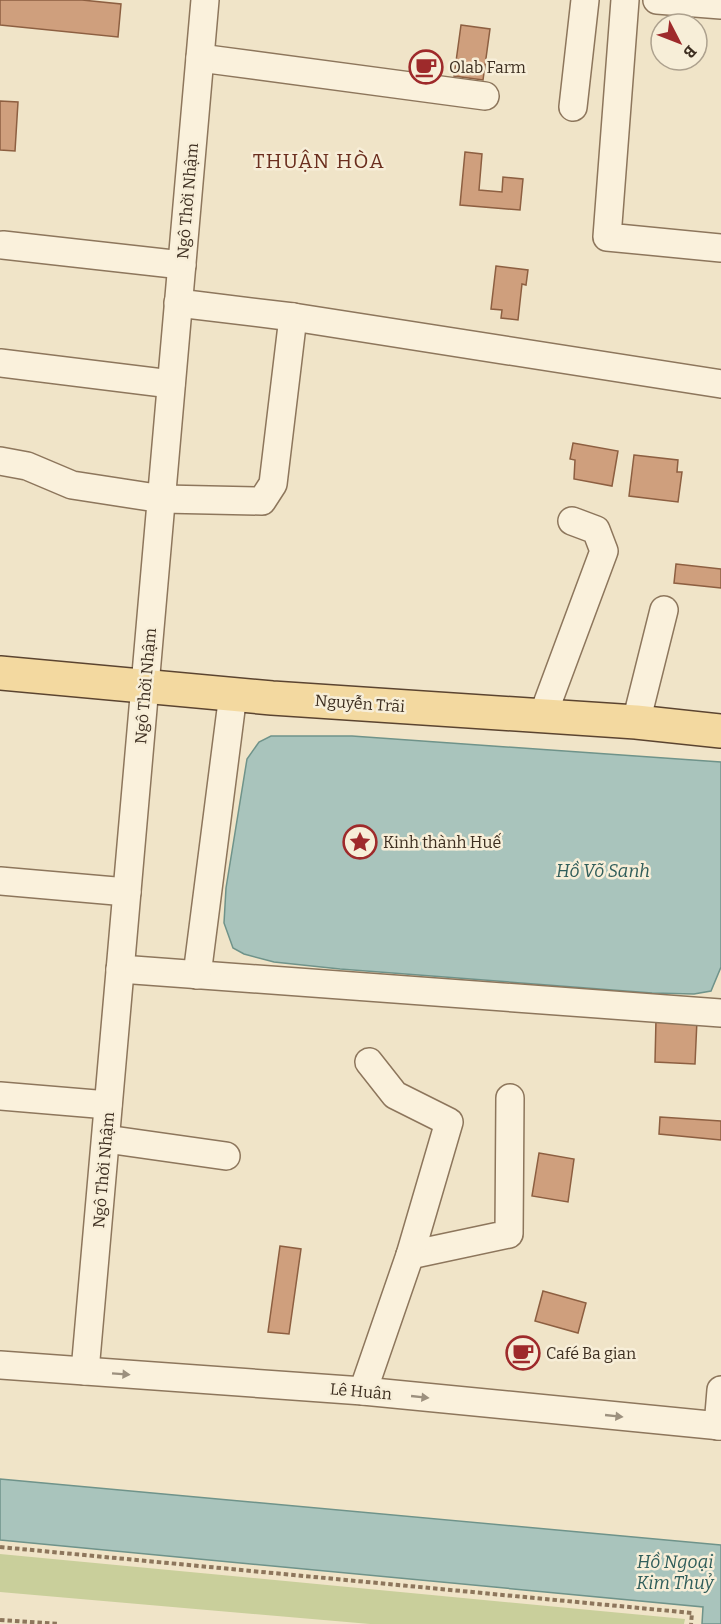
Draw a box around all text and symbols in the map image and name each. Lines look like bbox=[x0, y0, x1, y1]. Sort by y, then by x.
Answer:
north arrow bbox=[649, 12, 709, 72]
text: B bbox=[679, 41, 700, 62]
cafe icon: Olab Farm bbox=[408, 49, 444, 85]
place label: Olab Farm bbox=[449, 58, 526, 77]
street label: Ngô Thời Nhậm bbox=[173, 142, 202, 260]
district label: THUẬN HÒA bbox=[253, 149, 385, 173]
street label: Ngô Thời Nhậm bbox=[131, 627, 160, 745]
street label: Nguyễn Trãi bbox=[314, 690, 406, 716]
place icon: Kinh thành Huế bbox=[342, 824, 378, 860]
place label: Kinh thành Huế bbox=[383, 832, 501, 852]
water label: Hồ Võ Sanh bbox=[556, 860, 650, 882]
street label: Ngô Thời Nhậm bbox=[89, 1111, 118, 1229]
cafe icon: Café Ba gian bbox=[505, 1335, 541, 1371]
place label: Café Ba gian bbox=[546, 1344, 636, 1363]
one-way arrow bbox=[112, 1369, 131, 1379]
street label: Lê Huân bbox=[329, 1379, 393, 1404]
one-way arrow bbox=[411, 1392, 430, 1402]
one-way arrow bbox=[605, 1411, 624, 1421]
water label: Hồ Ngoại Kim Thuỷ bbox=[636, 1551, 714, 1594]

